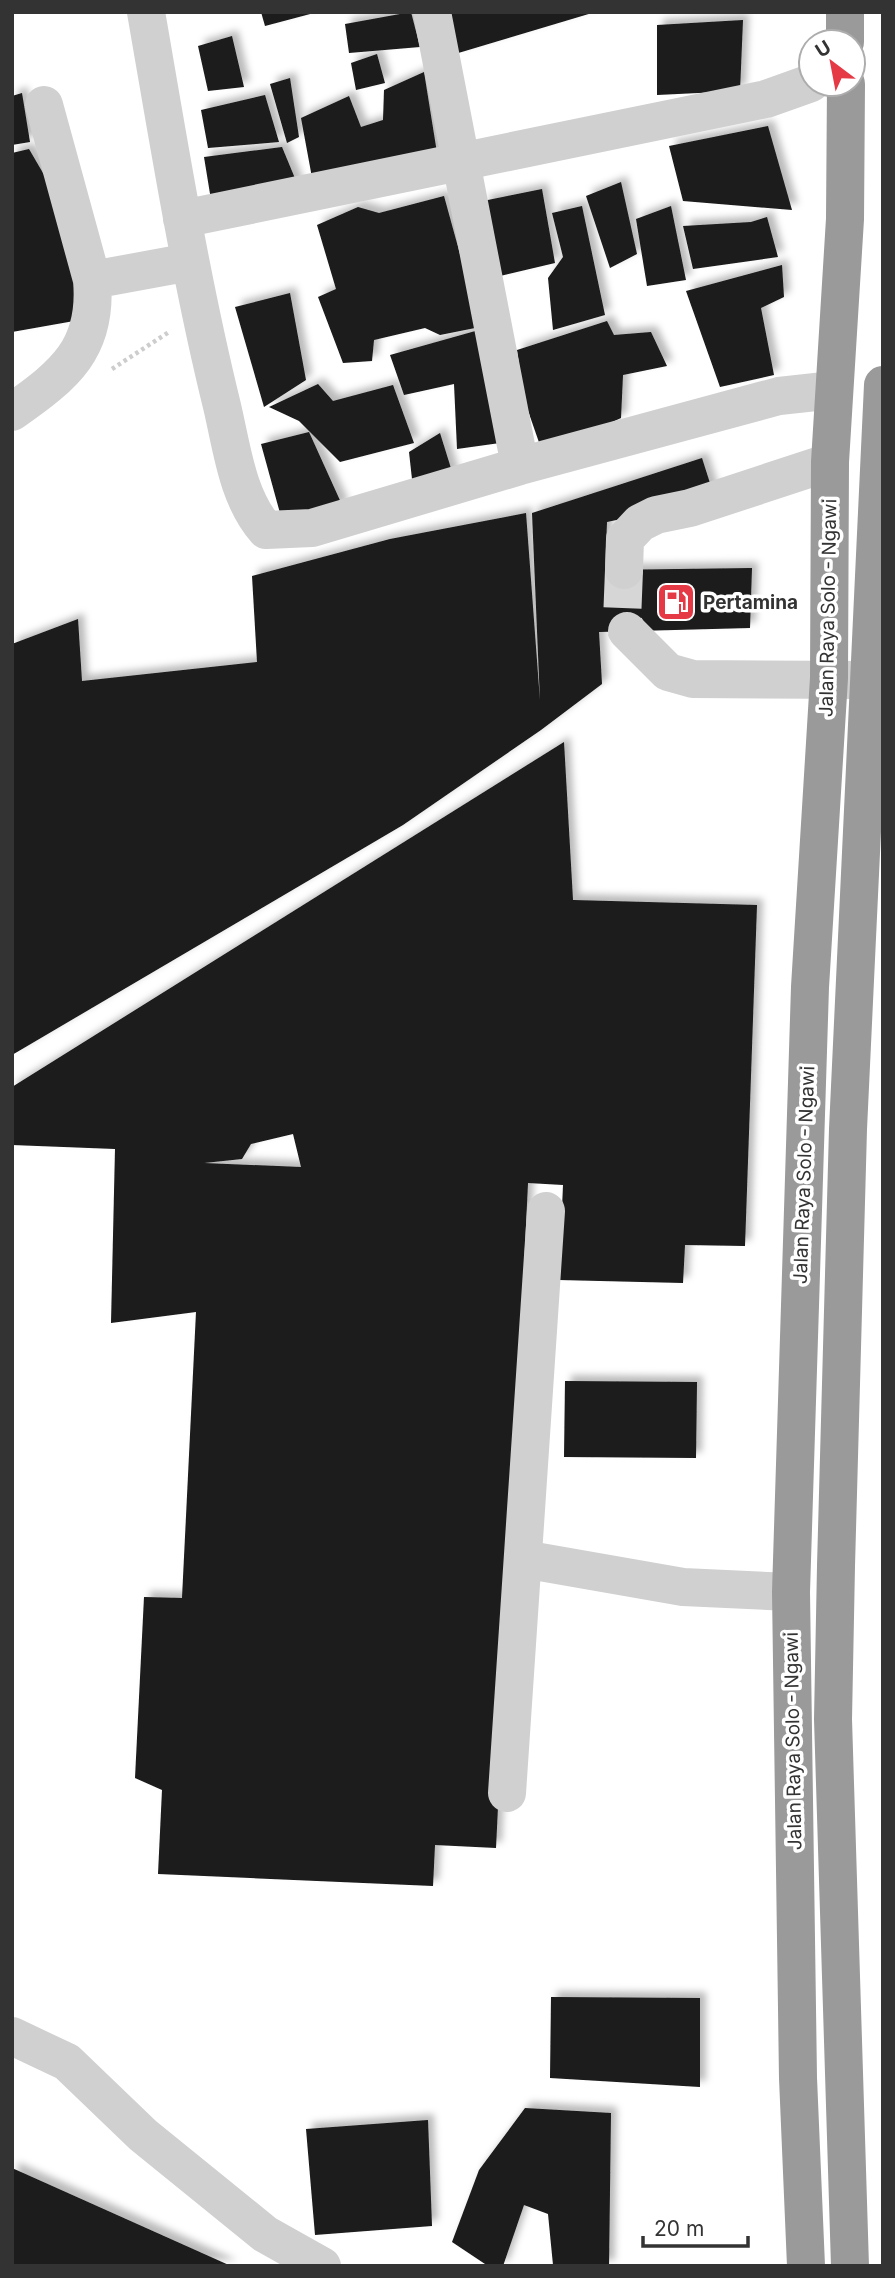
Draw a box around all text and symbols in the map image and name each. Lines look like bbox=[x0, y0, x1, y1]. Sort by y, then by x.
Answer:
north arrow bbox=[797, 28, 867, 98]
text: U bbox=[811, 36, 835, 62]
street label: Jalan Raya Solo - Ngawi bbox=[815, 499, 841, 717]
fuel station icon: Pertamina bbox=[655, 581, 697, 623]
place label: Pertamina bbox=[703, 591, 798, 614]
street label: Jalan Raya Solo - Ngawi bbox=[789, 1066, 819, 1284]
street label: Jalan Raya Solo - Ngawi bbox=[780, 1632, 806, 1850]
scale bar bbox=[643, 2204, 748, 2248]
text: 20 m bbox=[654, 2216, 704, 2241]

